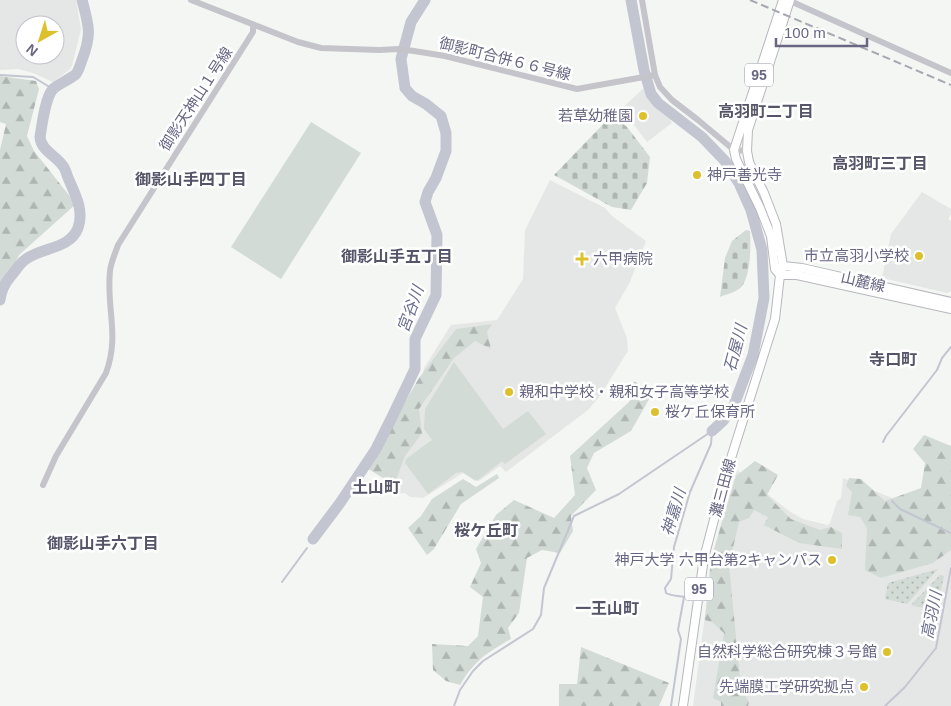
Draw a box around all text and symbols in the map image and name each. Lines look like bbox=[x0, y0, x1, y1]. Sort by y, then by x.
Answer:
north arrow bbox=[15, 15, 65, 65]
scale bar bbox=[776, 15, 867, 47]
text: 100 m bbox=[784, 24, 826, 41]
street label: 御影町合併６６号線 bbox=[438, 34, 573, 83]
text: N bbox=[23, 41, 41, 60]
street label: 御影天神山１号線 bbox=[156, 44, 235, 154]
road number: 95 bbox=[745, 64, 773, 86]
district label: 高羽町二丁目 bbox=[718, 103, 814, 120]
place label: 若草幼稚園 bbox=[558, 107, 633, 124]
marker: 若草幼稚園 bbox=[637, 110, 649, 122]
district label: 高羽町三丁目 bbox=[832, 155, 928, 172]
place label: 神戸善光寺 bbox=[707, 166, 782, 183]
marker: 神戸善光寺 bbox=[691, 169, 703, 181]
district label: 御影山手四丁目 bbox=[135, 171, 247, 188]
place label: 市立高羽小学校 bbox=[804, 247, 909, 264]
district label: 御影山手五丁目 bbox=[341, 248, 453, 265]
place label: 六甲病院 bbox=[593, 250, 653, 267]
marker: 市立高羽小学校 bbox=[913, 250, 925, 262]
marker: 六甲病院 bbox=[575, 252, 589, 266]
street label: 山麓線 bbox=[839, 268, 887, 295]
water label: 宮谷川 bbox=[394, 282, 427, 335]
water label: 石屋川 bbox=[721, 321, 750, 374]
district label: 寺口町 bbox=[869, 351, 917, 368]
place label: 親和中学校・親和女子高等学校 bbox=[519, 383, 729, 400]
marker: 親和中学校・親和女子高等学校 bbox=[503, 386, 515, 398]
place label: 桜ケ丘保育所 bbox=[665, 403, 755, 420]
marker: 桜ケ丘保育所 bbox=[649, 406, 661, 418]
street label: 灘三田線 bbox=[707, 457, 738, 519]
district label: 土山町 bbox=[352, 479, 400, 496]
water label: 神嘉川 bbox=[658, 485, 689, 538]
district label: 桜ケ丘町 bbox=[454, 522, 518, 539]
district label: 御影山手六丁目 bbox=[47, 535, 159, 552]
place label: 神戸大学 六甲台第2キャンパス bbox=[614, 551, 822, 568]
marker: 神戸大学 六甲台第2キャンパス bbox=[826, 554, 838, 566]
road number: 95 bbox=[685, 578, 713, 600]
water label: 高羽川 bbox=[919, 588, 945, 640]
district label: 一王山町 bbox=[575, 600, 639, 617]
place label: 自然科学総合研究棟３号館 bbox=[697, 643, 877, 660]
marker: 自然科学総合研究棟３号館 bbox=[881, 646, 893, 658]
place label: 先端膜工学研究拠点 bbox=[719, 678, 854, 695]
marker: 先端膜工学研究拠点 bbox=[858, 681, 870, 693]

